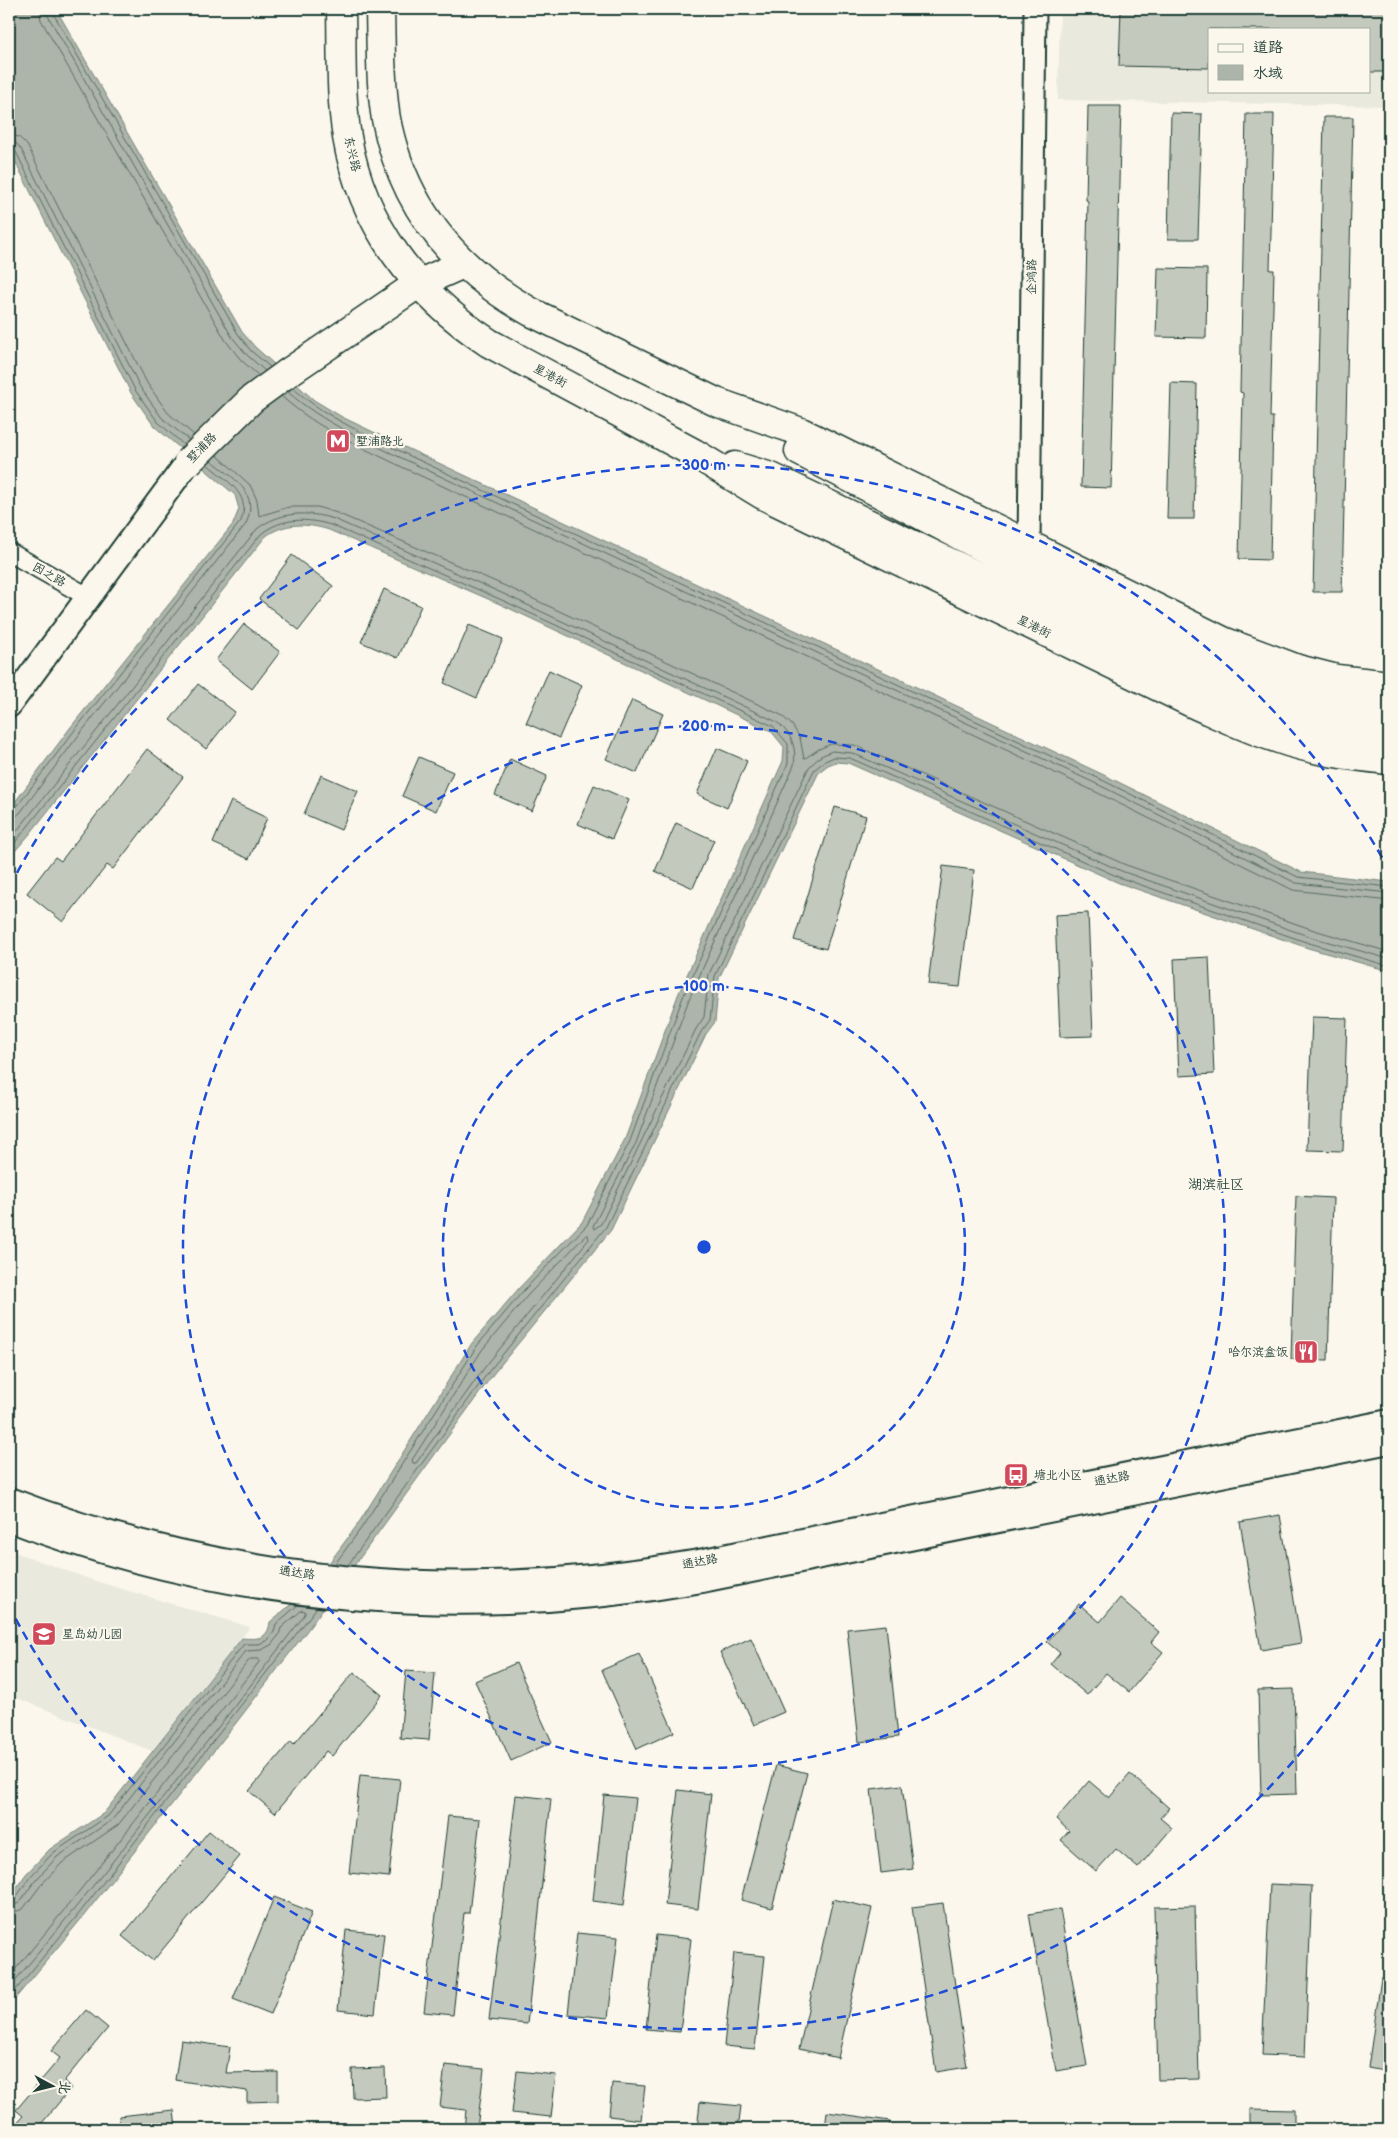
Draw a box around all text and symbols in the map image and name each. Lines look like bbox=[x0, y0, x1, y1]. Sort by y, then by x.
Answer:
legend bbox=[1208, 28, 1370, 92]
text: 道路 bbox=[1253, 38, 1283, 57]
text: 水域 bbox=[1253, 64, 1283, 83]
street label: 东兴路 bbox=[341, 135, 363, 173]
street label: 企鸿路 bbox=[1024, 259, 1040, 295]
street label: 星港街 bbox=[531, 361, 569, 391]
metro station icon: 墅浦路北 bbox=[325, 428, 351, 454]
street label: 墅浦路 bbox=[184, 430, 220, 466]
place label: 墅浦路北 bbox=[356, 434, 404, 449]
text: 300 m bbox=[682, 456, 726, 475]
street label: 因之路 bbox=[30, 560, 68, 590]
street label: 星港街 bbox=[1015, 612, 1053, 642]
text: 200 m bbox=[682, 717, 726, 736]
text: 100 m bbox=[683, 977, 725, 996]
district label: 湖滨社区 bbox=[1188, 1176, 1244, 1193]
centre of rings bbox=[695, 1238, 713, 1256]
restaurant icon: 哈尔滨盒饭 bbox=[1293, 1339, 1319, 1365]
place label: 哈尔滨盒饭 bbox=[1228, 1345, 1288, 1360]
bus stop icon: 塘北小区 bbox=[1003, 1462, 1029, 1488]
place label: 塘北小区 bbox=[1034, 1468, 1082, 1483]
street label: 通达路 bbox=[1093, 1468, 1131, 1490]
street label: 通达路 bbox=[681, 1551, 719, 1573]
street label: 通达路 bbox=[278, 1563, 316, 1583]
school or university icon: 星岛幼儿园 bbox=[31, 1621, 57, 1647]
place label: 星岛幼儿园 bbox=[62, 1627, 122, 1642]
north arrow bbox=[28, 2060, 78, 2110]
text: 北 bbox=[55, 2080, 74, 2096]

